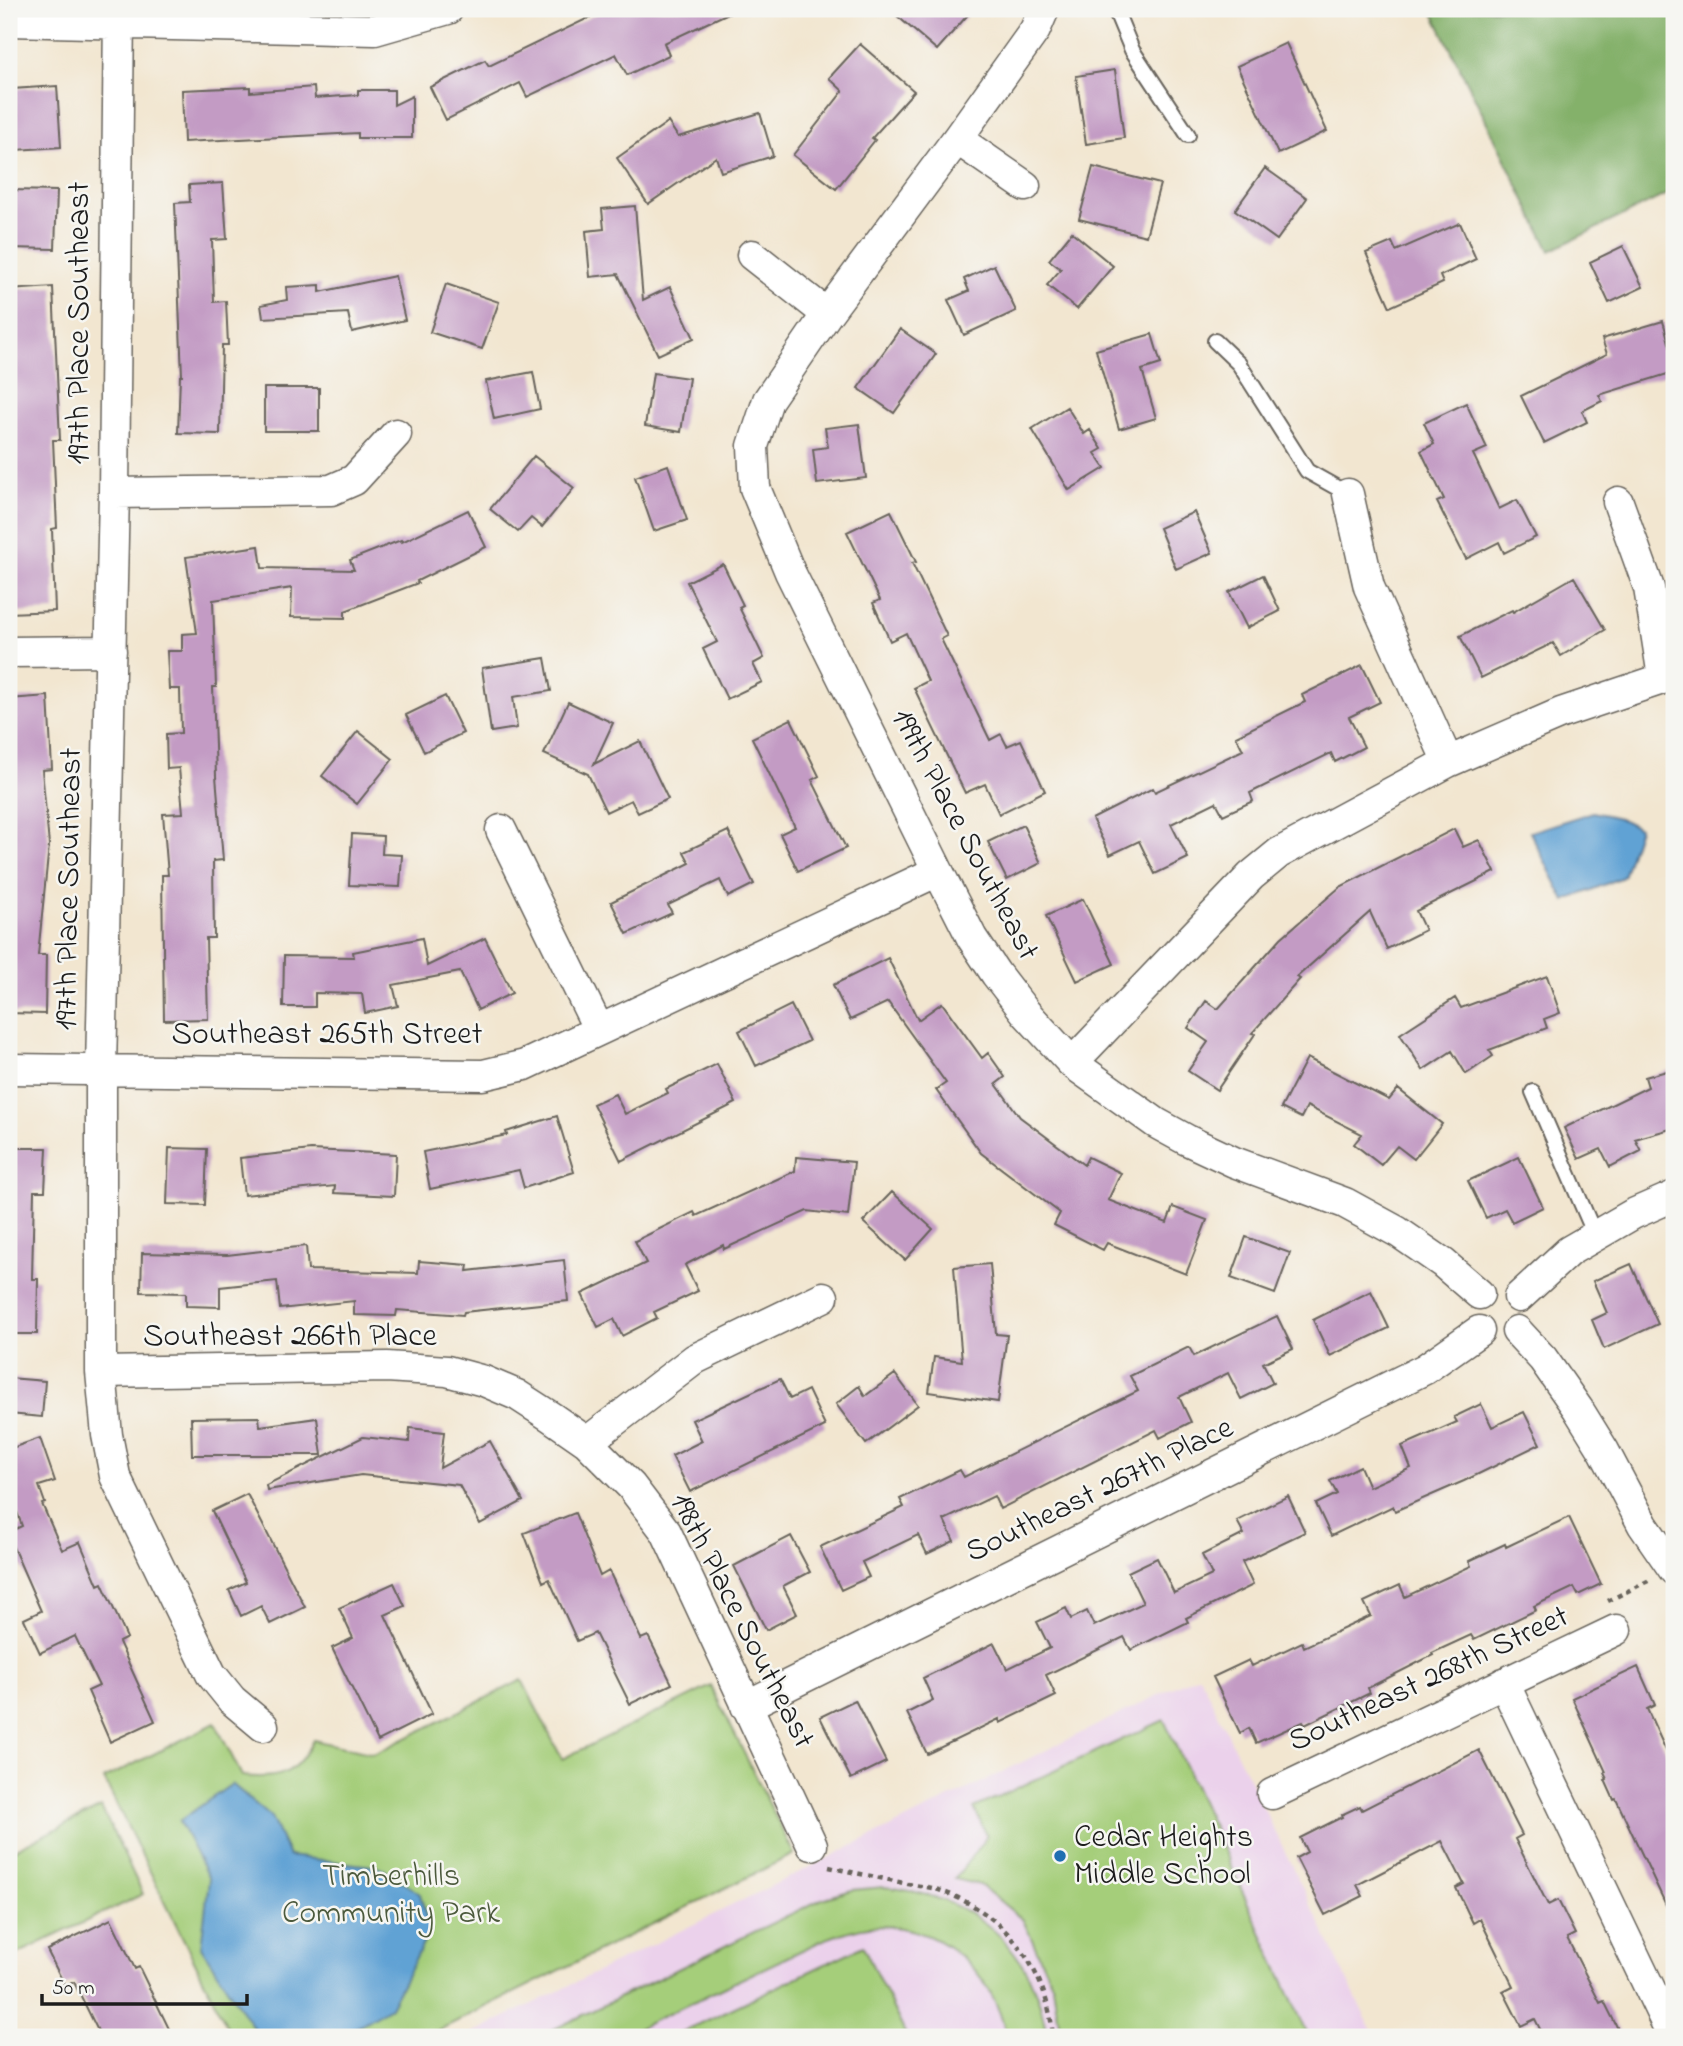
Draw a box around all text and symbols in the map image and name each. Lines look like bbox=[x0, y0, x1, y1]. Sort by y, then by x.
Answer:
street label: 197th Place Southeast bbox=[57, 181, 104, 464]
street label: 199th Place Southeast bbox=[878, 701, 1050, 970]
street label: 197th Place Southeast bbox=[44, 747, 96, 1031]
street label: Southeast 265th Street bbox=[172, 1012, 483, 1059]
street label: Southeast 266th Place bbox=[143, 1314, 438, 1361]
street label: Southeast 267th Place bbox=[958, 1405, 1243, 1576]
street label: 198th Place Southeast bbox=[656, 1485, 826, 1757]
street label: Southeast 268th Street bbox=[1281, 1594, 1577, 1766]
place label: Cedar Heights Middle School bbox=[1074, 1815, 1253, 1899]
marker: Cedar Heights Middle School bbox=[1052, 1848, 1068, 1864]
park label: Timberhills Community Park bbox=[282, 1854, 501, 1938]
scale bar bbox=[42, 1962, 247, 2006]
text: 50 m bbox=[52, 1974, 95, 2004]

